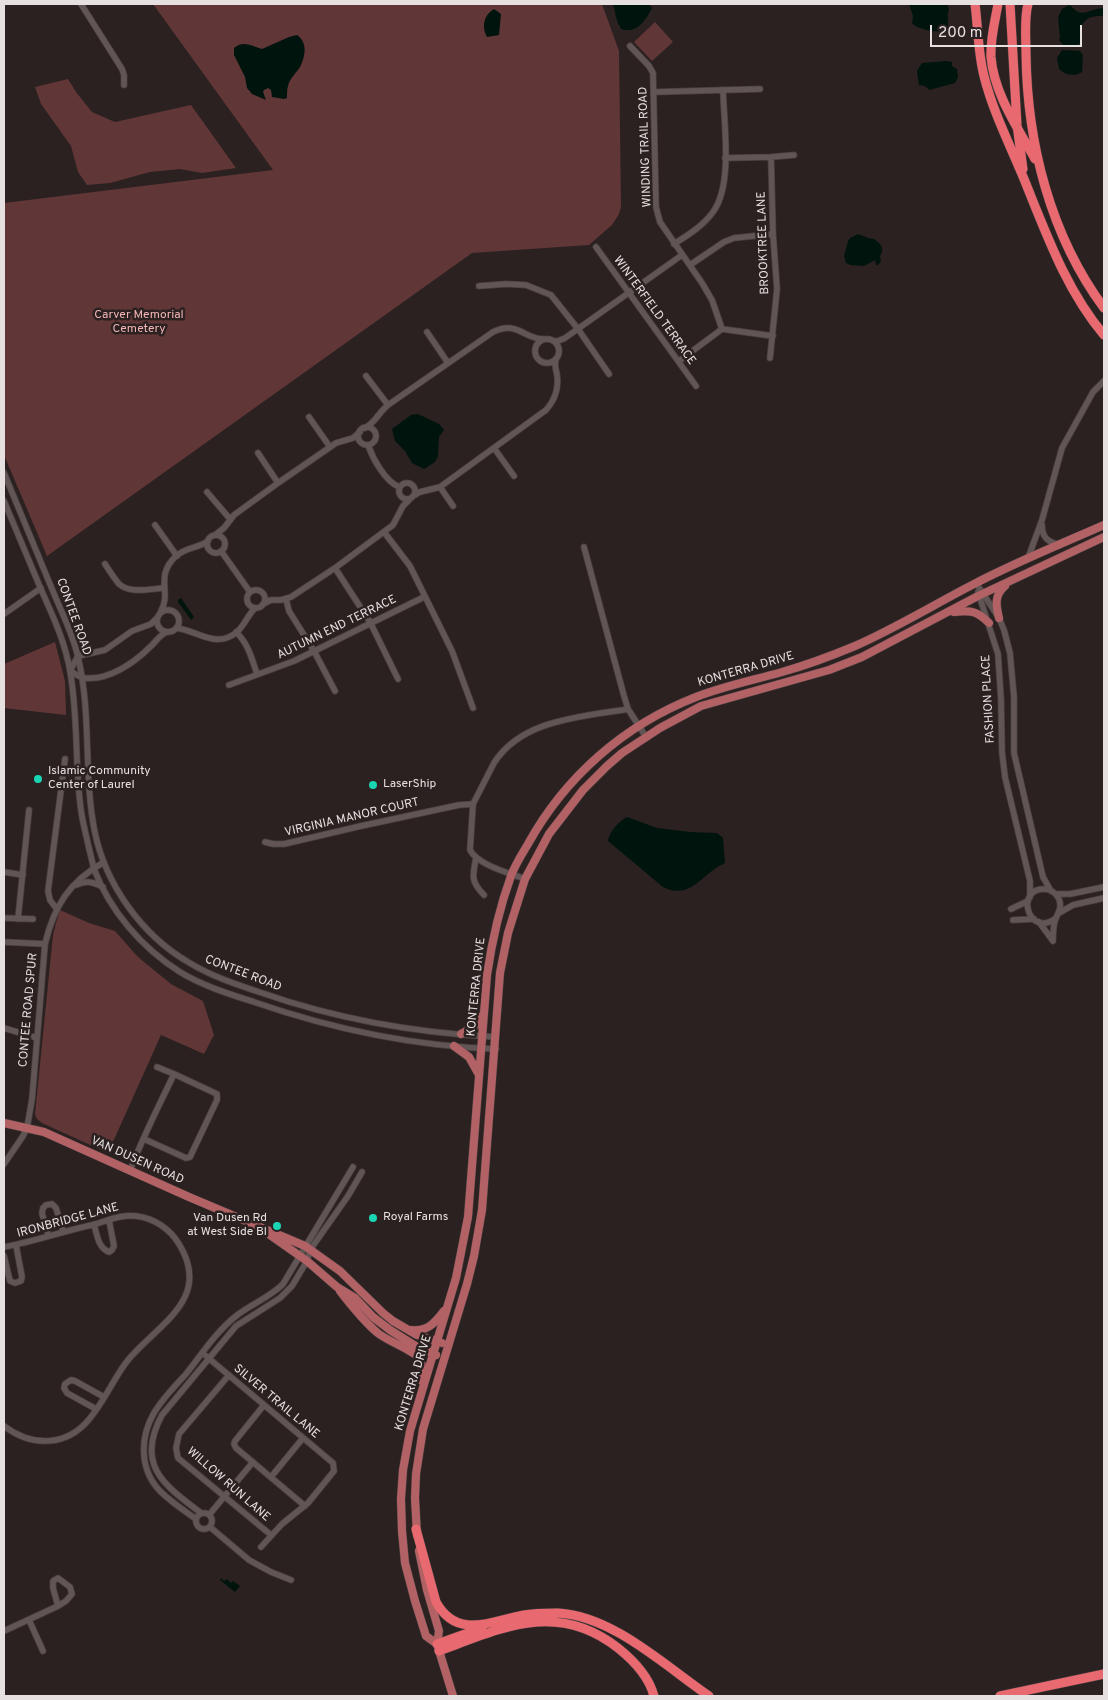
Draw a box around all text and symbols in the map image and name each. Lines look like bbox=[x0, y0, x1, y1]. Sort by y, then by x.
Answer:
scale bar bbox=[933, 15, 1086, 47]
text: 200 m bbox=[938, 24, 983, 43]
street label: WINDING TRAIL ROAD bbox=[637, 87, 655, 207]
street label: BROOKTREE LANE bbox=[755, 191, 773, 295]
street label: WINTERFIELD TERRACE bbox=[610, 254, 698, 368]
park label: Carver Memorial Cemetery bbox=[94, 309, 184, 337]
street label: CONTEE ROAD bbox=[52, 576, 94, 658]
street label: AUTUMN END TERRACE bbox=[275, 593, 399, 663]
street label: KONTERRA DRIVE bbox=[696, 649, 796, 691]
street label: FASHION PLACE bbox=[979, 654, 999, 744]
place label: Islamic Community Center of Laurel bbox=[48, 765, 151, 793]
marker: Islamic Community Center of Laurel bbox=[32, 773, 44, 785]
place label: LaserShip bbox=[383, 778, 436, 792]
marker: LaserShip bbox=[367, 779, 379, 791]
street label: VIRGINIA MANOR COURT bbox=[283, 795, 421, 841]
street label: KONTERRA DRIVE bbox=[465, 937, 489, 1037]
street label: CONTEE ROAD SPUR bbox=[17, 952, 41, 1068]
street label: CONTEE ROAD bbox=[203, 953, 283, 995]
street label: VAN DUSEN ROAD bbox=[88, 1134, 186, 1188]
street label: IRONBRIDGE LANE bbox=[16, 1201, 120, 1241]
place label: Royal Farms bbox=[383, 1211, 448, 1225]
place label: Van Dusen Rd at West Side Bl bbox=[187, 1212, 267, 1240]
marker: Royal Farms bbox=[367, 1212, 379, 1224]
marker: Van Dusen Rd at West Side Bl bbox=[271, 1220, 283, 1232]
street label: KONTERRA DRIVE bbox=[393, 1333, 435, 1433]
street label: SILVER TRAIL LANE bbox=[230, 1362, 322, 1442]
street label: WILLOW RUN LANE bbox=[183, 1445, 273, 1525]

